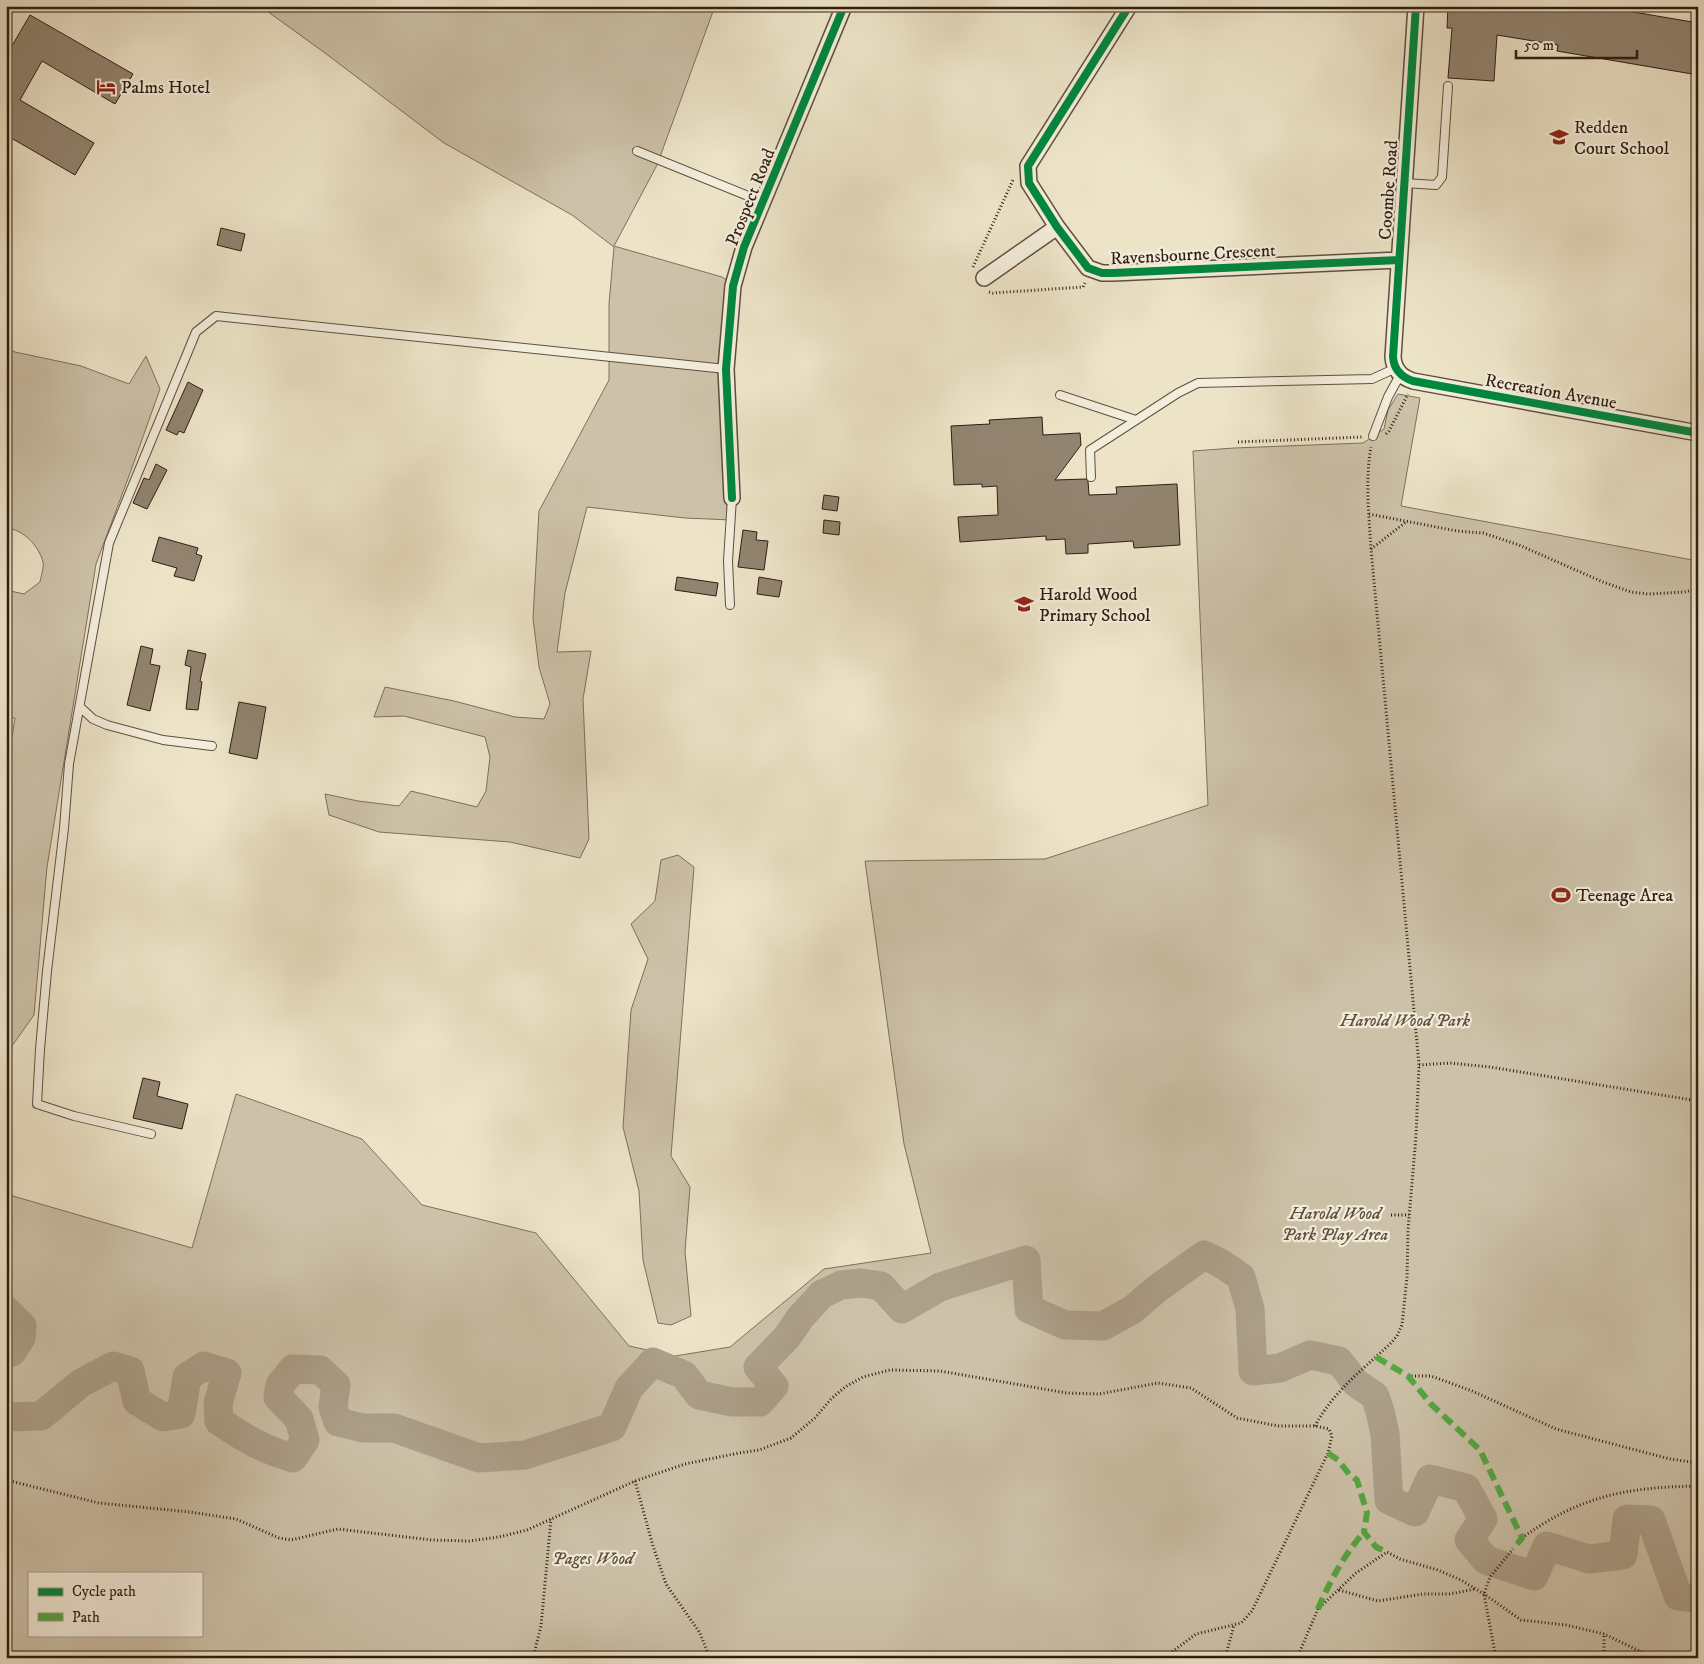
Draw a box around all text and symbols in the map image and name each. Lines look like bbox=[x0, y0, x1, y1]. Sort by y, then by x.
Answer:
scale bar bbox=[1516, 28, 1638, 60]
text: 50 m bbox=[1524, 36, 1554, 55]
hotel icon: Palms Hotel bbox=[95, 76, 117, 98]
place label: Palms Hotel bbox=[121, 77, 211, 99]
place label: Redden Court School bbox=[1574, 117, 1670, 160]
school or university icon: Redden Court School bbox=[1548, 126, 1570, 148]
street label: Coombe Road bbox=[1375, 139, 1403, 241]
street label: Prospect Road bbox=[721, 145, 780, 249]
street label: Ravensbourne Crescent bbox=[1110, 240, 1277, 270]
street label: Recreation Avenue bbox=[1483, 370, 1618, 414]
place label: Harold Wood Primary School bbox=[1039, 584, 1151, 627]
school or university icon: Harold Wood Primary School bbox=[1013, 593, 1035, 615]
sports icon: Teenage Area bbox=[1550, 884, 1572, 906]
place label: Teenage Area bbox=[1576, 885, 1673, 907]
park label: Harold Wood Park bbox=[1339, 1010, 1470, 1032]
park label: Harold Wood Park Play Area bbox=[1282, 1203, 1388, 1246]
park label: Pages Wood bbox=[552, 1548, 636, 1570]
legend bbox=[28, 1572, 202, 1636]
text: Cycle path bbox=[72, 1582, 136, 1601]
text: Path bbox=[72, 1608, 100, 1627]

